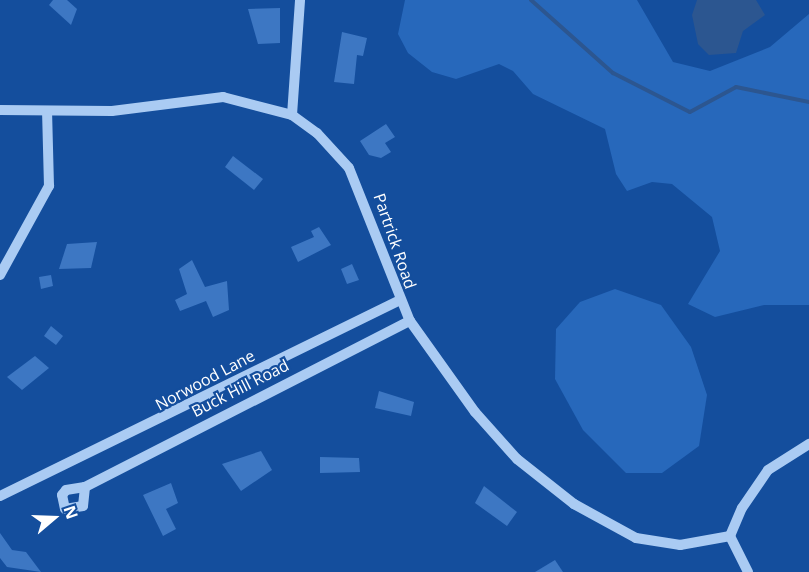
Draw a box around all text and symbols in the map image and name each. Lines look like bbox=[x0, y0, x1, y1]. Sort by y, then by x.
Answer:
street label: Partrick Road bbox=[370, 191, 420, 291]
street label: Norwood Lane bbox=[152, 346, 258, 414]
street label: Buck Hill Road bbox=[188, 355, 292, 421]
north arrow bbox=[24, 488, 84, 548]
text: N bbox=[58, 502, 84, 522]

